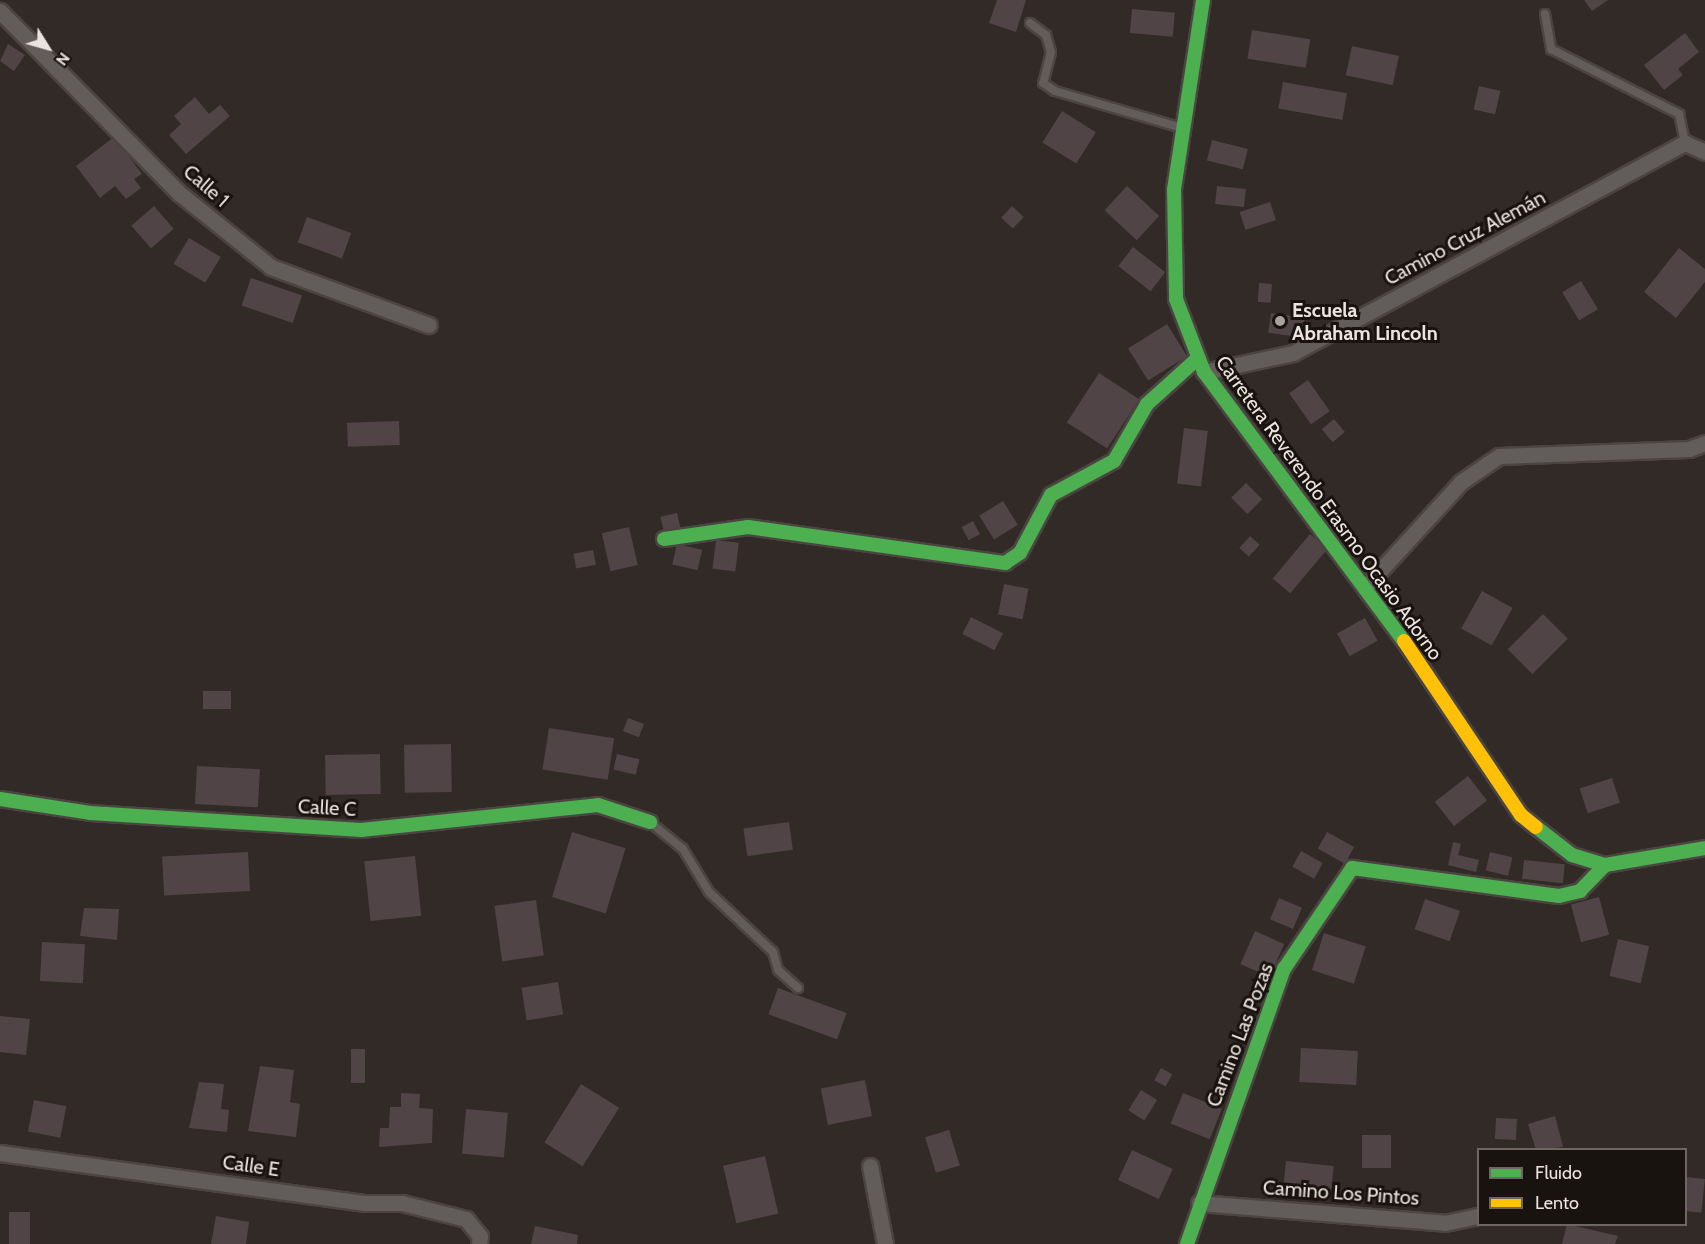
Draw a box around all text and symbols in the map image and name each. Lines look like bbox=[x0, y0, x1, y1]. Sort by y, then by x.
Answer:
north arrow bbox=[18, 18, 78, 78]
text: N bbox=[52, 49, 74, 69]
street label: Calle 1 bbox=[178, 160, 234, 212]
street label: Camino Cruz Alemán bbox=[1381, 185, 1549, 291]
place label: Escuela Abraham Lincoln bbox=[1292, 298, 1438, 345]
marker: Escuela Abraham Lincoln bbox=[1273, 314, 1287, 328]
street label: Carretera Reverendo Erasmo Ocasio Adorno bbox=[1210, 351, 1448, 665]
street label: Calle C bbox=[297, 794, 357, 822]
street label: Camino Las Pozas bbox=[1202, 960, 1278, 1110]
legend bbox=[1477, 1148, 1687, 1226]
street label: Calle E bbox=[221, 1150, 281, 1182]
text: Fluido bbox=[1535, 1162, 1582, 1184]
street label: Camino Los Pintos bbox=[1262, 1176, 1420, 1210]
text: Lento bbox=[1535, 1192, 1579, 1214]

